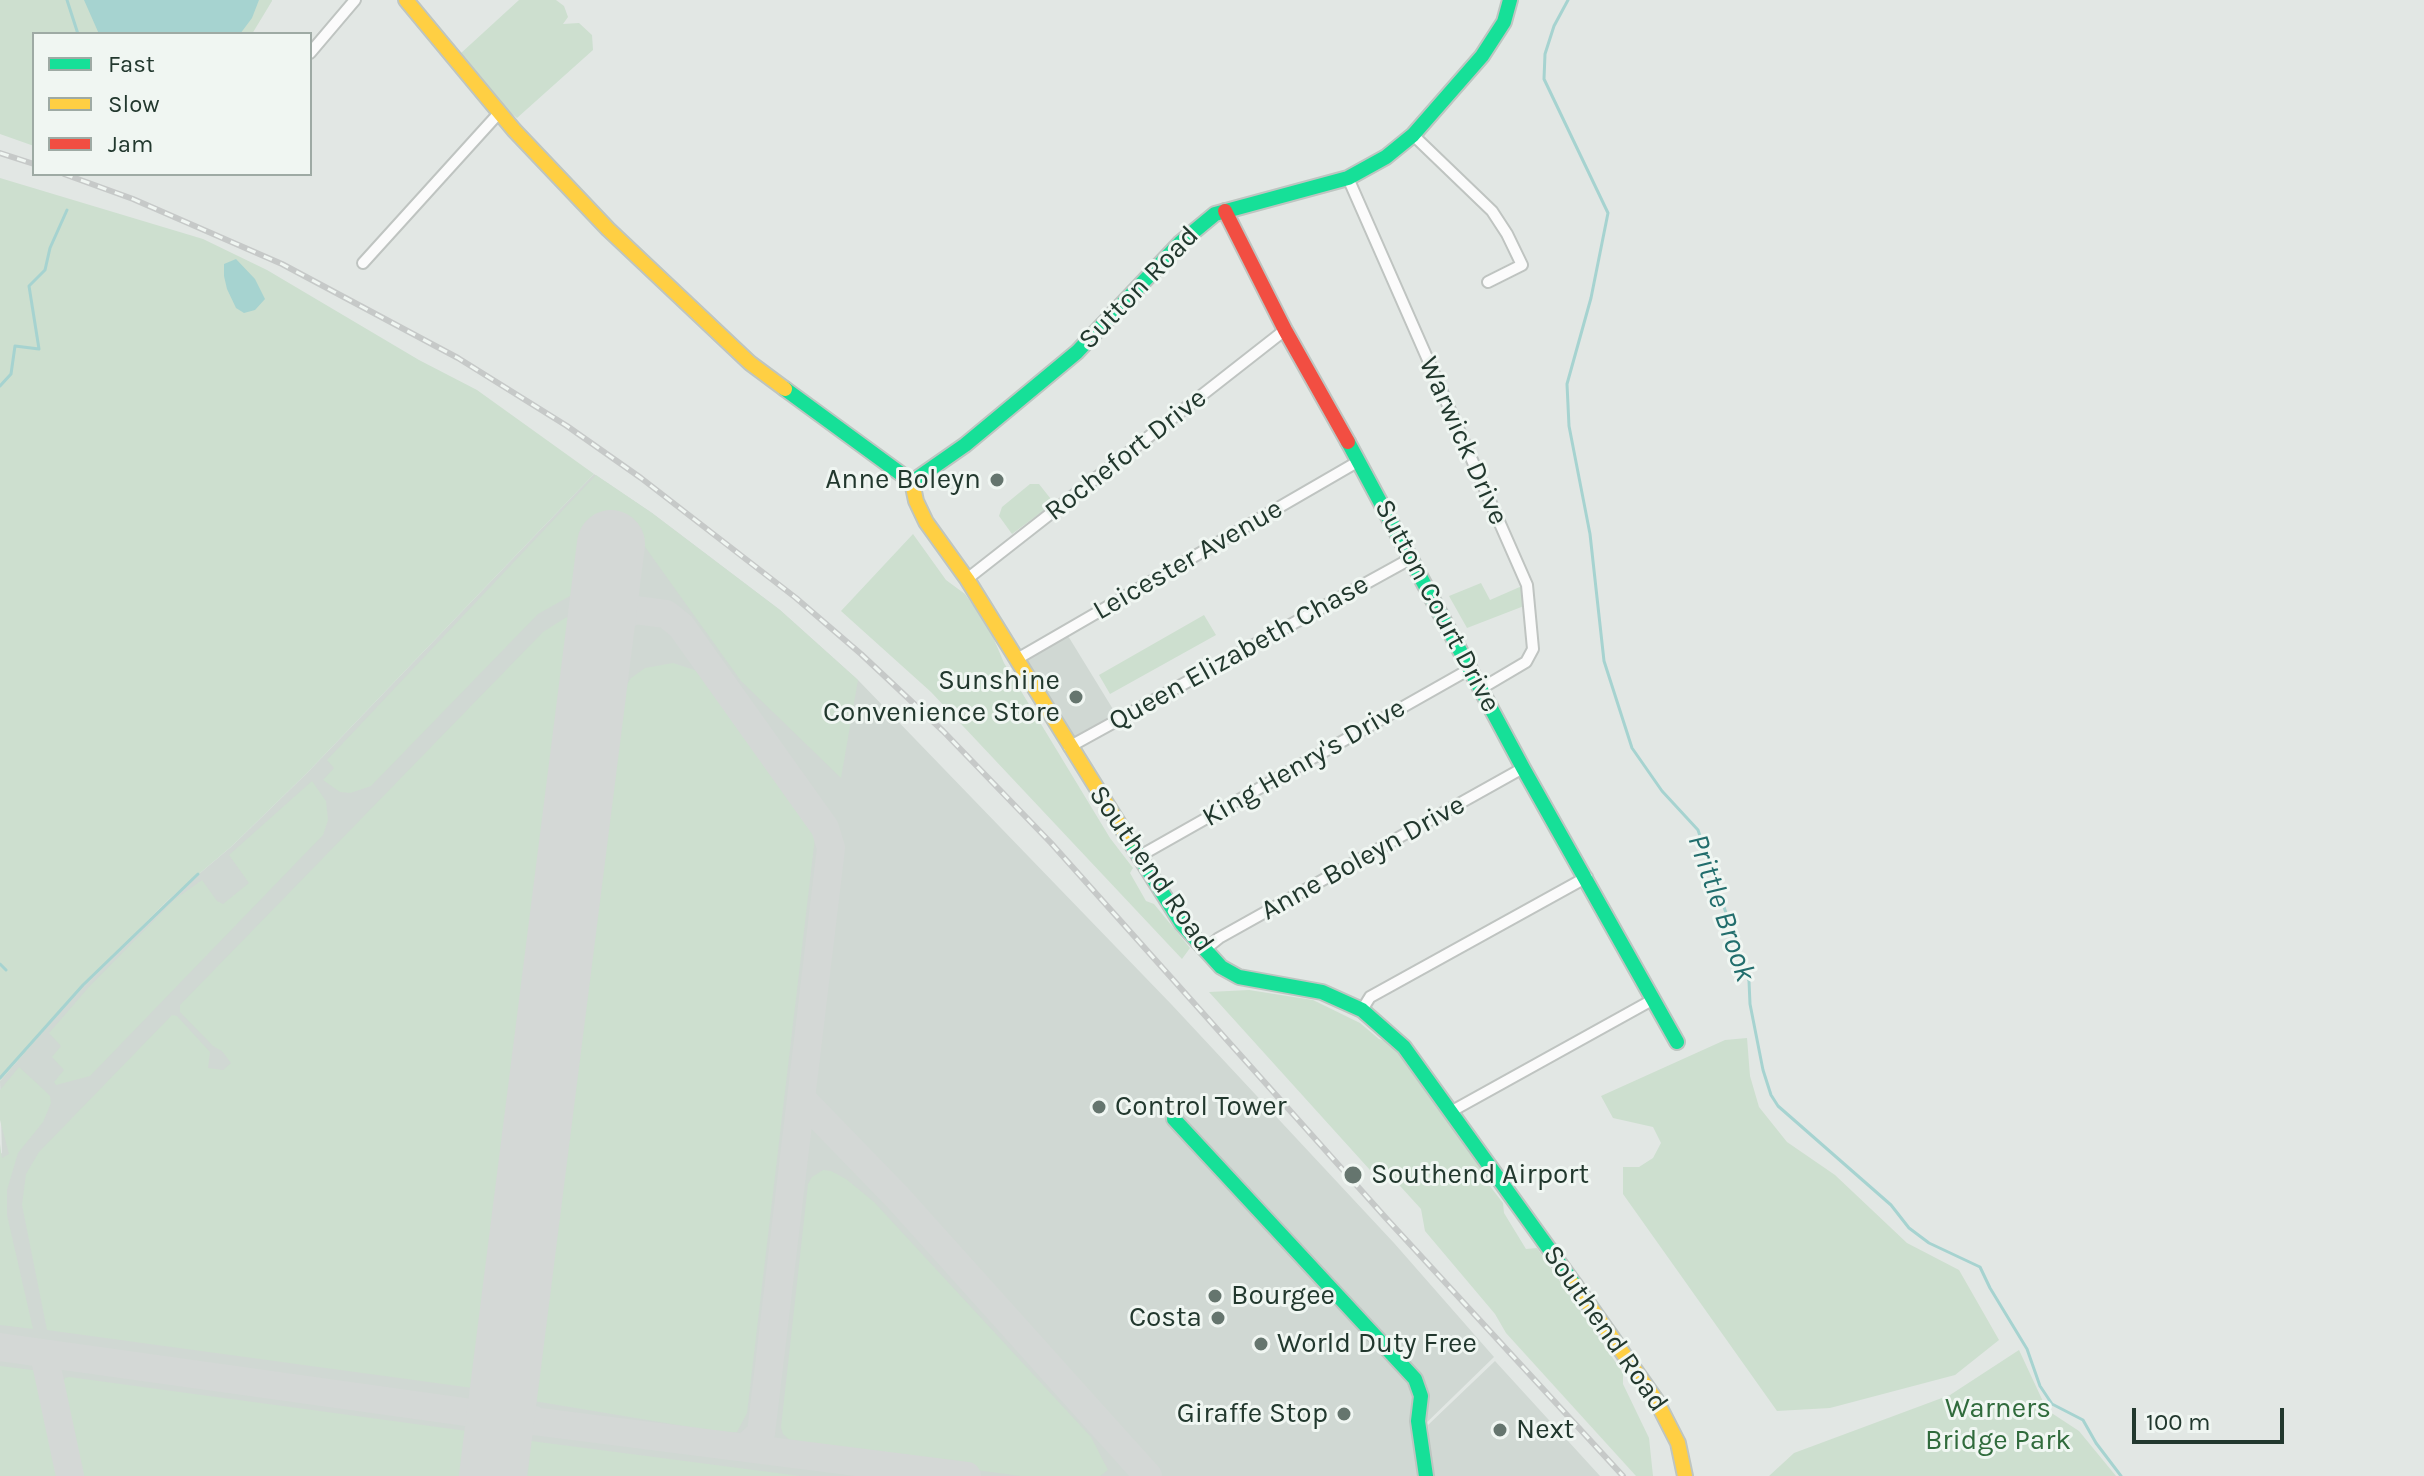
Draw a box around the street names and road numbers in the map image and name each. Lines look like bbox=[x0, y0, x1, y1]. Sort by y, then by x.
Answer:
street label: Sutton Road bbox=[1072, 219, 1206, 357]
street label: Warwick Drive bbox=[1411, 352, 1515, 530]
street label: Rochefort Drive bbox=[1039, 381, 1213, 529]
street label: Leicester Avenue bbox=[1087, 492, 1289, 628]
street label: Sutton Court Drive bbox=[1367, 494, 1507, 718]
street label: Queen Elizabeth Chase bbox=[1103, 568, 1375, 738]
street label: King Henry's Drive bbox=[1197, 691, 1411, 835]
street label: Southend Road bbox=[1081, 779, 1221, 959]
street label: Anne Boleyn Drive bbox=[1255, 788, 1471, 928]
street label: Southend Road bbox=[1535, 1239, 1675, 1419]

